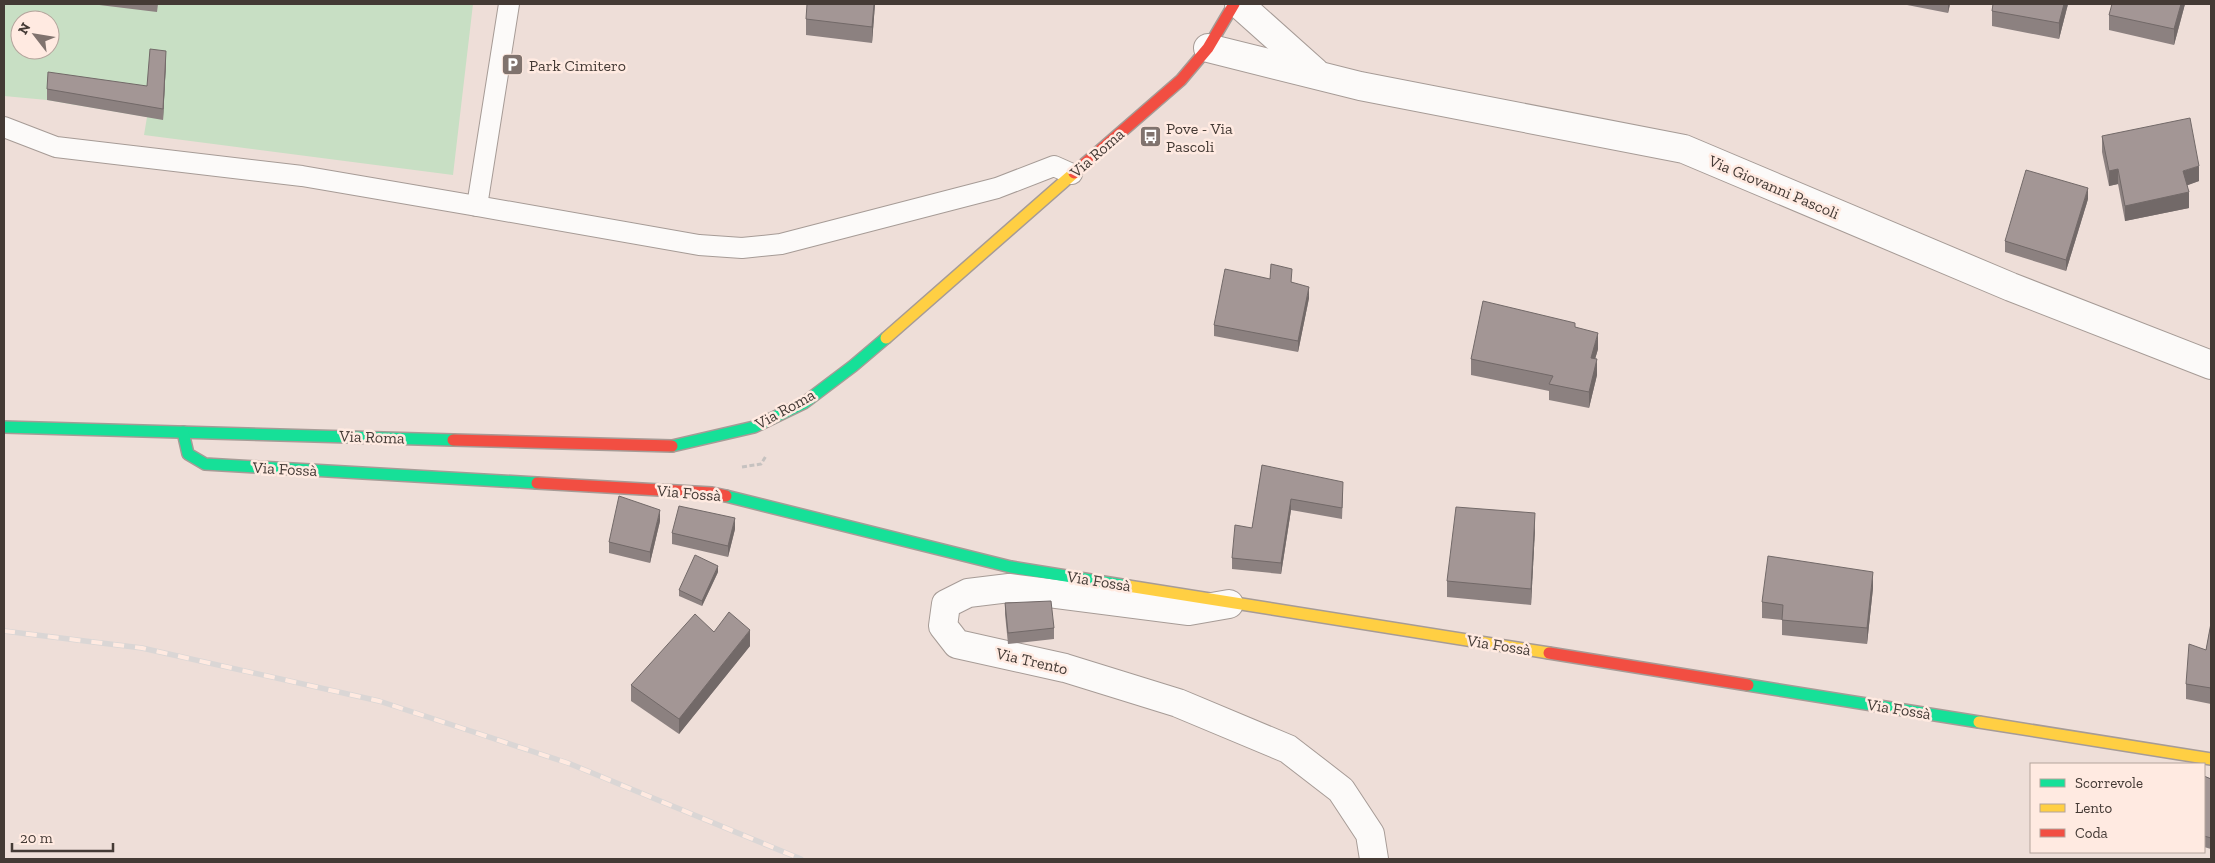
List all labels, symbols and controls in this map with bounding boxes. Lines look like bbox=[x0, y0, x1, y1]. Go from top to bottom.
north arrow bbox=[10, 10, 60, 60]
text: N bbox=[14, 19, 34, 38]
parking icon: Park Cimitero bbox=[501, 53, 525, 77]
place label: Park Cimitero bbox=[529, 56, 626, 75]
place label: Pove - Via Pascoli bbox=[1166, 119, 1233, 156]
street label: Via Roma bbox=[1065, 124, 1128, 182]
bus stop icon: Pove - Via Pascoli bbox=[1138, 125, 1162, 149]
street label: Via Giovanni Pascoli bbox=[1705, 151, 1843, 223]
street label: Via Roma bbox=[751, 385, 818, 434]
street label: Via Roma bbox=[338, 426, 405, 448]
street label: Via Fossà bbox=[251, 458, 318, 480]
street label: Via Fossà bbox=[655, 481, 722, 505]
street label: Via Fossà bbox=[1065, 566, 1133, 595]
street label: Via Fossà bbox=[1465, 630, 1533, 659]
street label: Via Trento bbox=[993, 643, 1070, 678]
street label: Via Fossà bbox=[1865, 694, 1933, 723]
legend bbox=[2030, 763, 2205, 853]
text: Scorrevole bbox=[2075, 774, 2143, 792]
text: Lento bbox=[2075, 799, 2112, 817]
scale bar bbox=[12, 820, 114, 852]
text: Coda bbox=[2075, 824, 2108, 842]
text: 20 m bbox=[20, 829, 53, 847]

